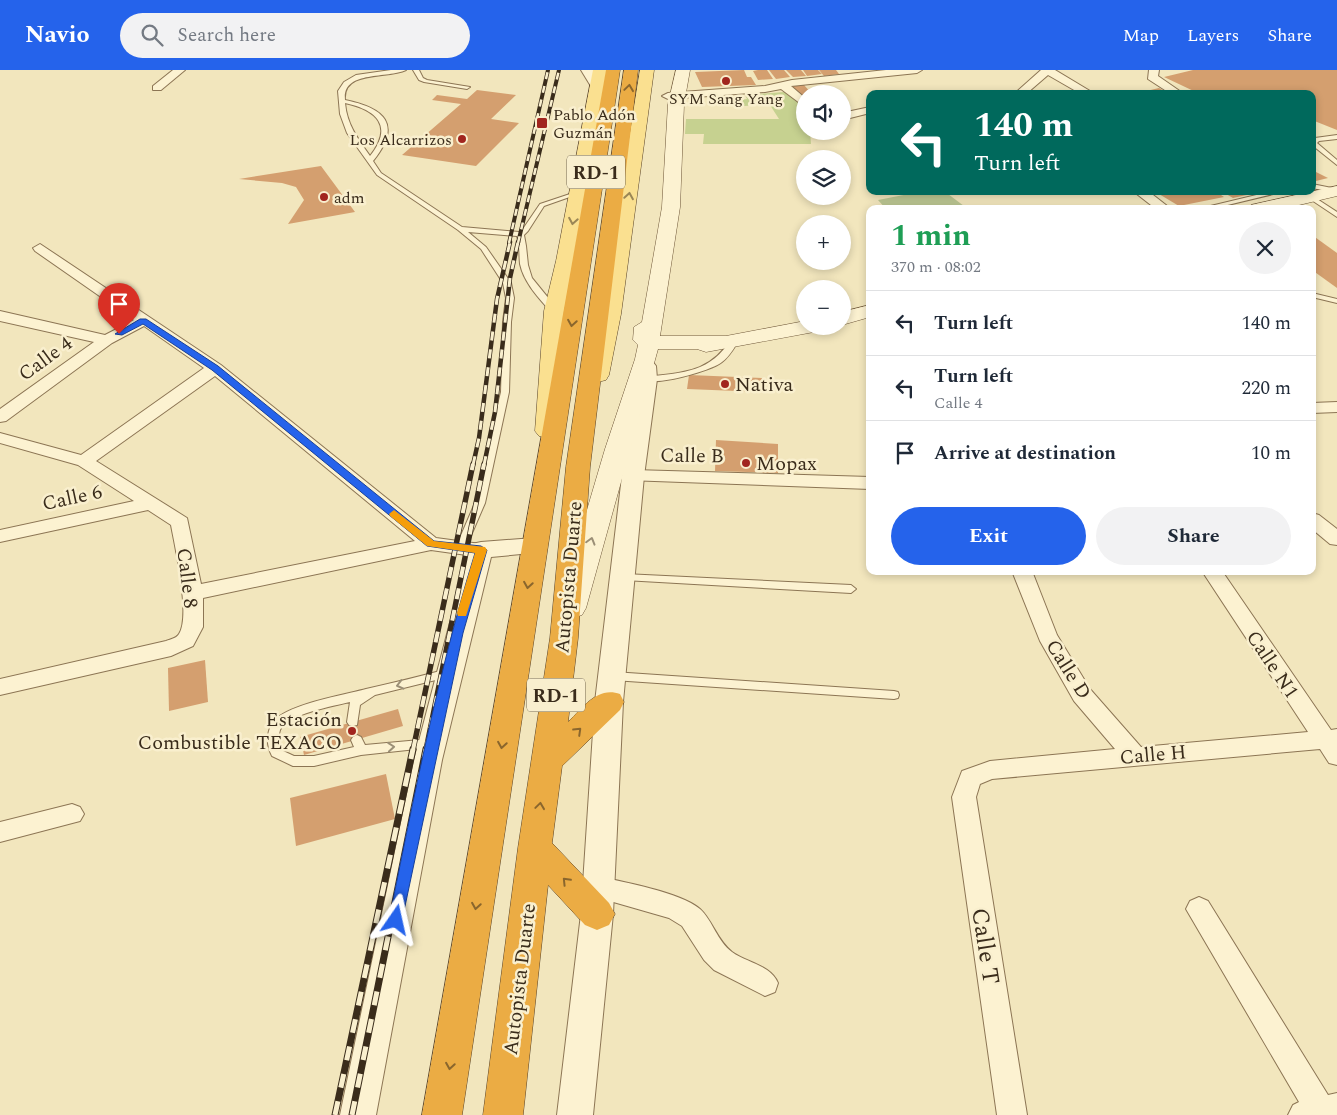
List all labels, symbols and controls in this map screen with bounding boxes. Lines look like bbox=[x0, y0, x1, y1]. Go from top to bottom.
search box bbox=[120, 13, 470, 58]
text: Navio bbox=[25, 17, 90, 53]
icon: search bbox=[138, 21, 166, 49]
text: Search here bbox=[178, 21, 276, 50]
text: Map bbox=[1123, 22, 1159, 49]
text: Layers bbox=[1187, 22, 1239, 49]
text: Share bbox=[1267, 22, 1312, 49]
marker: SYM Sang Yang bbox=[720, 75, 732, 87]
one-way arrow bbox=[623, 83, 634, 91]
map controls bbox=[796, 85, 851, 335]
button: sound bbox=[796, 85, 851, 140]
place label: SYM Sang Yang bbox=[669, 87, 783, 111]
text: 140 m bbox=[974, 99, 1073, 152]
place label: Pablo Adón Guzmán bbox=[553, 103, 636, 145]
icon: left bbox=[891, 110, 956, 175]
marker: Pablo Adón Guzmán bbox=[535, 116, 549, 130]
place label: Los Alcarrizos bbox=[349, 128, 452, 152]
marker: Los Alcarrizos bbox=[456, 133, 468, 145]
text: Turn left bbox=[974, 147, 1060, 180]
button: layers bbox=[796, 150, 851, 205]
road number: RD-1 bbox=[567, 155, 625, 188]
place label: adm bbox=[334, 186, 365, 210]
marker: adm bbox=[318, 191, 330, 203]
one-way arrow bbox=[624, 191, 634, 200]
text: 1 min bbox=[891, 213, 971, 259]
button: + bbox=[796, 215, 851, 270]
one-way arrow bbox=[568, 217, 578, 226]
button: close bbox=[1239, 222, 1291, 274]
text: 370 m · 08:02 bbox=[891, 255, 981, 279]
button: − bbox=[796, 280, 851, 335]
pin bbox=[98, 283, 140, 334]
icon: arrive bbox=[105, 290, 133, 318]
icon: left bbox=[891, 309, 919, 337]
text: Turn left bbox=[934, 309, 1013, 338]
text: 140 m bbox=[1241, 309, 1291, 338]
one-way arrow bbox=[567, 319, 577, 327]
street label: Calle 4 bbox=[12, 329, 79, 389]
text: Turn left bbox=[934, 362, 1013, 391]
place label: Nativa bbox=[735, 370, 793, 400]
icon: left bbox=[891, 374, 919, 402]
text: 220 m bbox=[1241, 374, 1291, 403]
marker: Nativa bbox=[719, 378, 731, 390]
text: Calle 4 bbox=[934, 391, 983, 415]
icon: arrive bbox=[891, 439, 919, 467]
text: Arrive at destination bbox=[934, 439, 1116, 468]
text: 10 m bbox=[1251, 439, 1291, 468]
street label: Calle B bbox=[660, 440, 724, 472]
place label: Mopax bbox=[756, 449, 817, 479]
marker: Mopax bbox=[740, 457, 752, 469]
street label: Calle 6 bbox=[39, 477, 105, 519]
street label: Autopista Duarte bbox=[547, 500, 591, 655]
button: Exit bbox=[891, 507, 1086, 565]
button: Share bbox=[1096, 507, 1291, 565]
one-way arrow bbox=[586, 537, 596, 545]
street label: Calle 8 bbox=[168, 546, 206, 610]
one-way arrow bbox=[523, 581, 534, 589]
street label: Calle N1 bbox=[1238, 624, 1306, 705]
street label: Calle D bbox=[1038, 634, 1098, 706]
road number: RD-1 bbox=[527, 678, 585, 712]
one-way arrow bbox=[397, 679, 405, 689]
place label: Estación Combustible TEXACO bbox=[138, 705, 342, 758]
marker: Estación Combustible TEXACO bbox=[346, 725, 358, 737]
one-way arrow bbox=[572, 728, 581, 737]
street label: Calle H bbox=[1118, 737, 1188, 773]
one-way arrow bbox=[498, 741, 508, 750]
one-way arrow bbox=[387, 742, 395, 753]
one-way arrow bbox=[535, 802, 545, 810]
one-way arrow bbox=[563, 877, 572, 886]
position arrow bbox=[369, 893, 421, 945]
street label: Autopista Duarte bbox=[496, 901, 544, 1057]
one-way arrow bbox=[471, 902, 482, 910]
street label: Calle T bbox=[961, 905, 1009, 987]
one-way arrow bbox=[445, 1062, 455, 1070]

